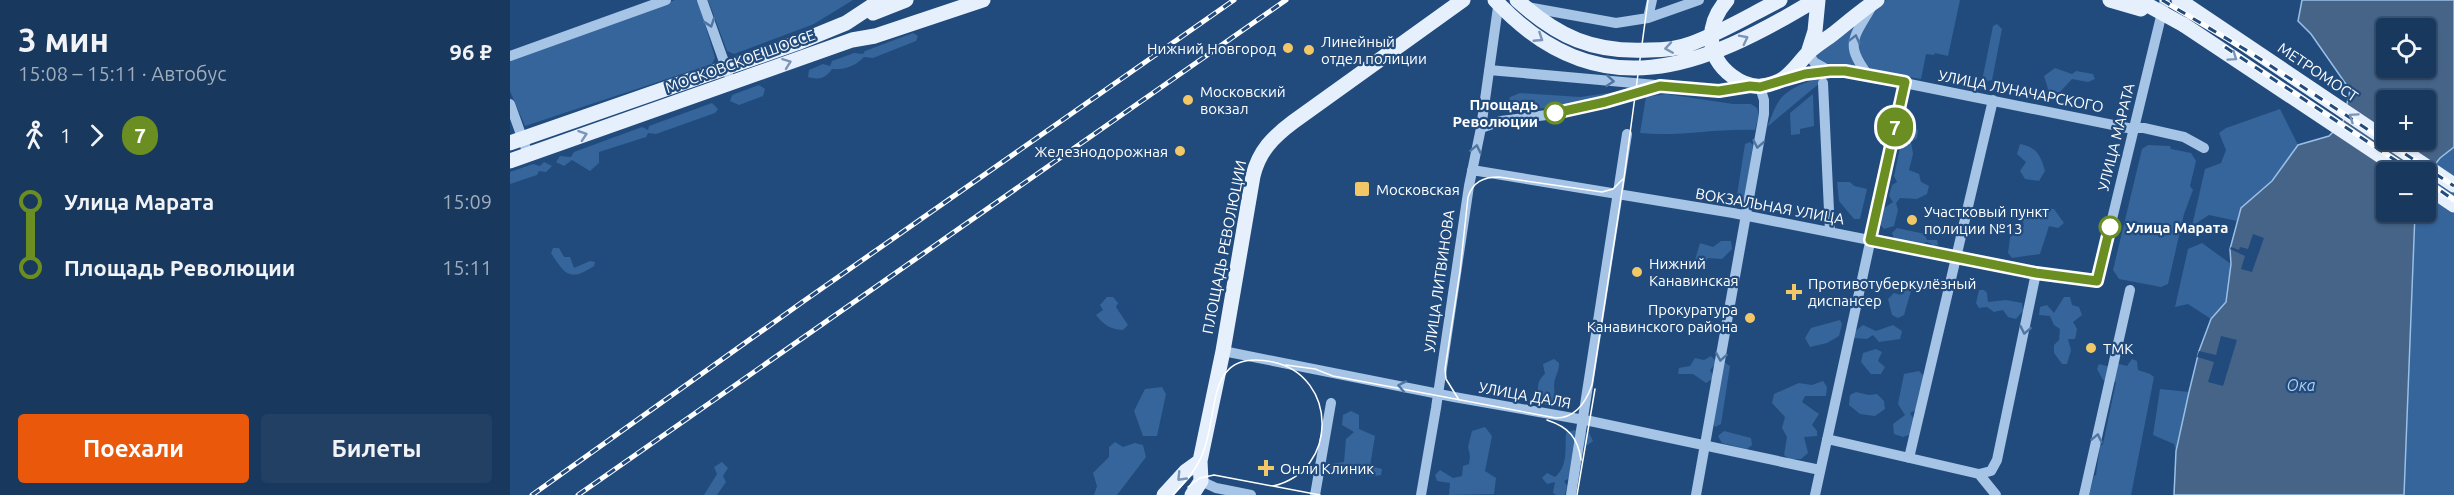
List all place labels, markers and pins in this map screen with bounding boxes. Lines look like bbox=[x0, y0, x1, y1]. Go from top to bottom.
place label: Линейный отдел полиции bbox=[1321, 33, 1427, 67]
place label: Нижний Новгород bbox=[1147, 40, 1276, 57]
marker: Нижний Новгород bbox=[1281, 41, 1295, 55]
marker: Линейный отдел полиции bbox=[1302, 43, 1316, 57]
place label: Московский вокзал bbox=[1200, 83, 1286, 117]
marker: Московский вокзал bbox=[1181, 93, 1195, 107]
place label: Площадь Революции bbox=[1452, 96, 1538, 130]
marker: Площадь Революции bbox=[1544, 102, 1566, 124]
place label: Железнодорожная bbox=[1035, 143, 1168, 160]
marker: Железнодорожная bbox=[1173, 144, 1187, 158]
marker: Московская bbox=[1353, 180, 1371, 198]
place label: Московская bbox=[1376, 181, 1460, 198]
place label: Участковый пункт полиции №13 bbox=[1924, 203, 2049, 237]
marker: Участковый пункт полиции №13 bbox=[1905, 213, 1919, 227]
marker: Улица Марата bbox=[2099, 216, 2121, 238]
place label: Улица Марата bbox=[2126, 219, 2228, 236]
place label: Нижний Канавинская bbox=[1649, 255, 1739, 289]
marker: Нижний Канавинская bbox=[1630, 265, 1644, 279]
place label: Противотуберкулёзный диспансер bbox=[1808, 275, 1976, 309]
marker: Противотуберкулёзный диспансер bbox=[1785, 283, 1803, 301]
place label: Прокуратура Канавинского района bbox=[1587, 301, 1738, 335]
marker: Прокуратура Канавинского района bbox=[1743, 311, 1757, 325]
place label: ТМК bbox=[2103, 340, 2134, 357]
marker: ТМК bbox=[2084, 341, 2098, 355]
marker: Онли Клиник bbox=[1257, 459, 1275, 477]
place label: Онли Клиник bbox=[1280, 460, 1374, 477]

